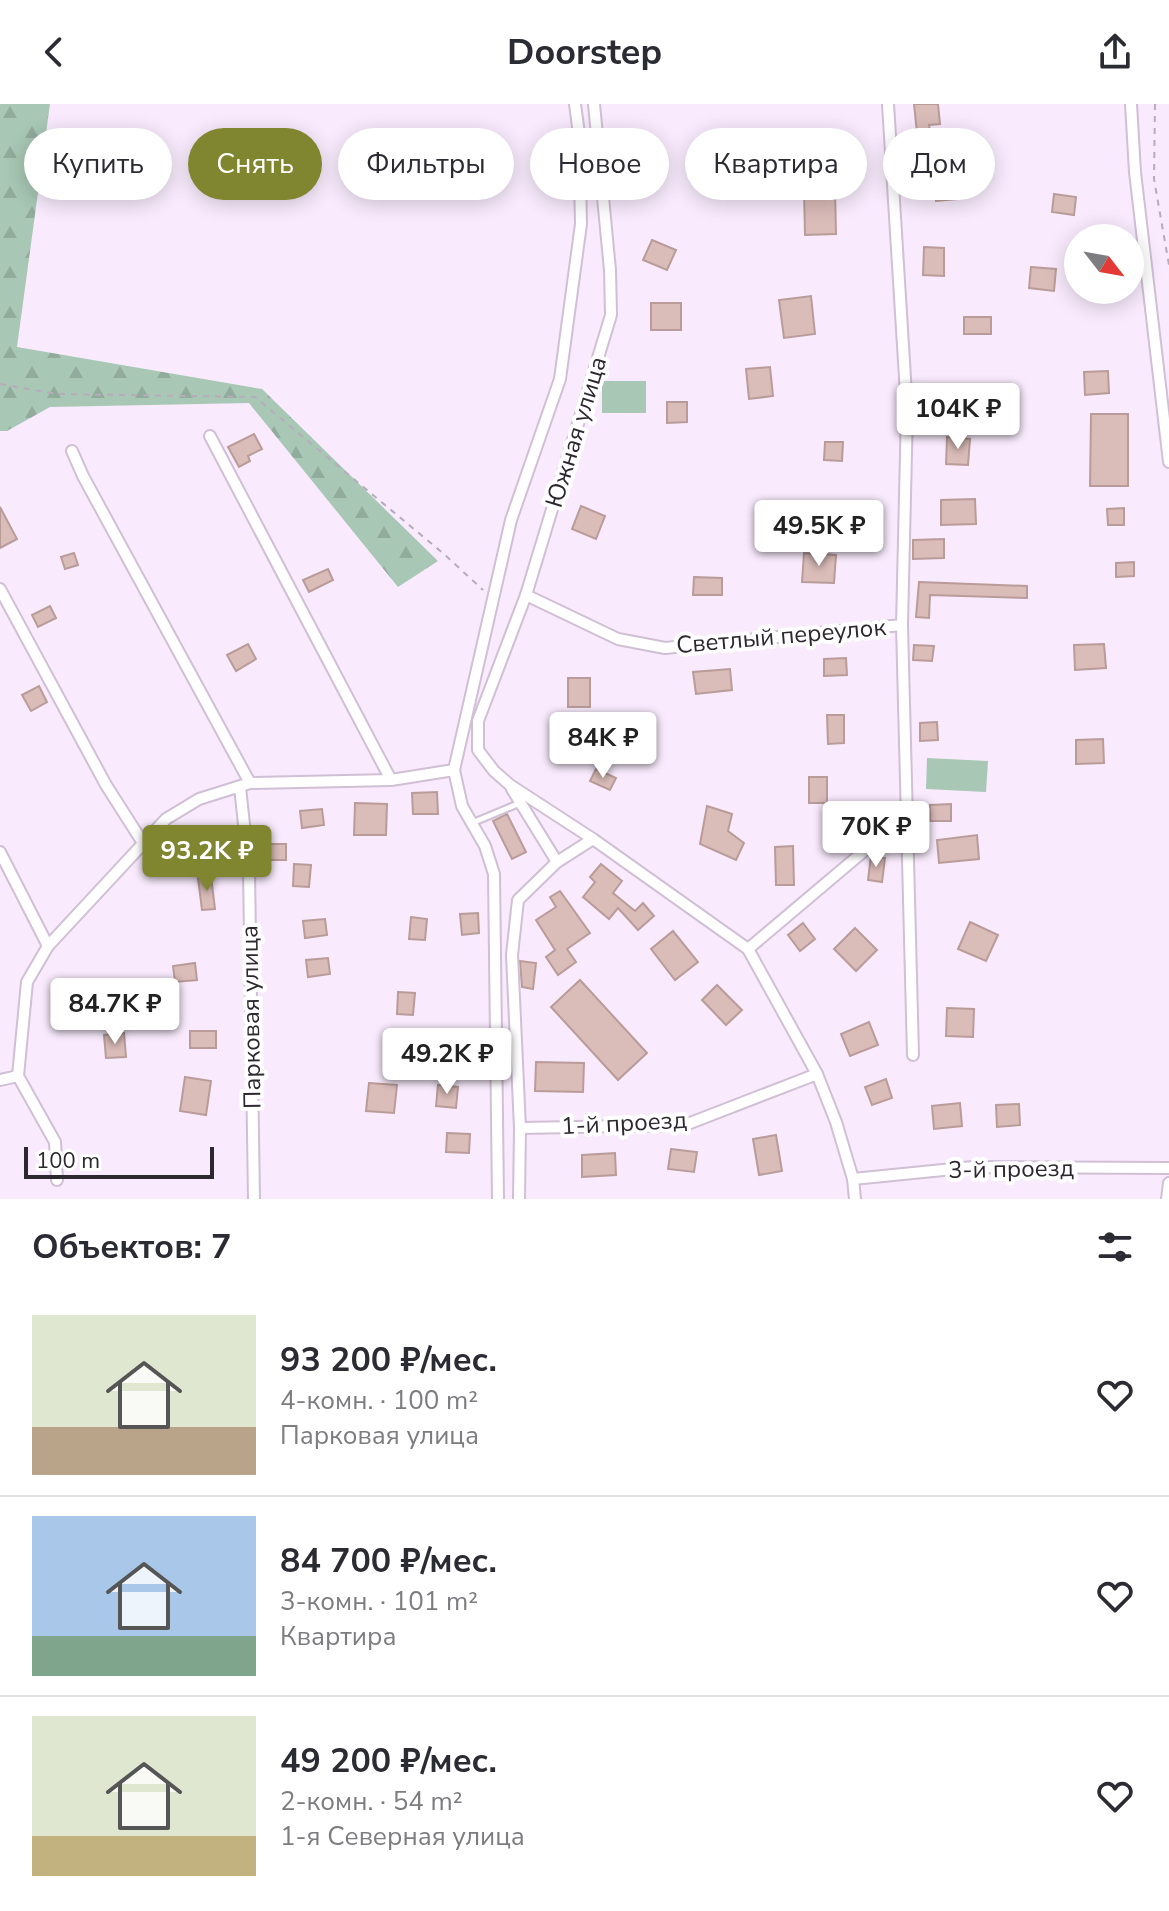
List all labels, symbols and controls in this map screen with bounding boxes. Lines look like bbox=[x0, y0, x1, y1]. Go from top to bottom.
text: Doorstep bbox=[507, 28, 662, 77]
icon: back bbox=[32, 30, 76, 74]
icon: share bbox=[1093, 30, 1137, 74]
chip: Купить bbox=[24, 128, 172, 200]
chip: Снять bbox=[188, 128, 322, 200]
chip: Фильтры bbox=[338, 128, 514, 200]
chip: Новое bbox=[530, 128, 669, 200]
chip: Квартира bbox=[685, 128, 867, 200]
chip: Дом bbox=[883, 128, 995, 200]
north arrow bbox=[1064, 224, 1144, 304]
map controls bbox=[1064, 224, 1144, 304]
street label: Южная улица bbox=[538, 353, 614, 511]
pin: 104K ₽ bbox=[893, 383, 1023, 451]
text: 104K ₽ bbox=[915, 391, 1001, 426]
pin: 49.5K ₽ bbox=[745, 500, 893, 568]
text: 49.5K ₽ bbox=[772, 508, 866, 543]
street label: Светлый переулок bbox=[675, 611, 888, 661]
pin: 84K ₽ bbox=[547, 712, 659, 780]
text: 84K ₽ bbox=[567, 720, 639, 755]
pin: 70K ₽ bbox=[820, 801, 932, 869]
text: 70K ₽ bbox=[840, 809, 912, 844]
pin: 93.2K ₽ bbox=[133, 825, 281, 893]
text: 93.2K ₽ bbox=[160, 833, 254, 868]
street label: Парковая улица bbox=[233, 925, 269, 1109]
pin: 84.7K ₽ bbox=[41, 978, 189, 1046]
text: 84.7K ₽ bbox=[68, 986, 162, 1021]
pin: 49.2K ₽ bbox=[373, 1028, 521, 1096]
text: 49.2K ₽ bbox=[400, 1036, 494, 1071]
street label: 1-й проезд bbox=[560, 1104, 688, 1142]
scale bar bbox=[24, 1143, 214, 1179]
text: 100 m bbox=[36, 1146, 100, 1176]
street label: 3-й проезд bbox=[948, 1152, 1074, 1186]
text: Объектов: 7 bbox=[32, 1224, 231, 1270]
icon: filters bbox=[1093, 1225, 1137, 1269]
text: 93 200 ₽/мес. bbox=[280, 1337, 497, 1383]
icon: home bbox=[96, 1347, 192, 1443]
icon: heart bbox=[1093, 1373, 1137, 1417]
text: 4-комн. · 100 m² bbox=[280, 1383, 478, 1418]
text: Парковая улица bbox=[280, 1418, 479, 1453]
text: 84 700 ₽/мес. bbox=[280, 1538, 497, 1584]
icon: home bbox=[96, 1548, 192, 1644]
icon: heart bbox=[1093, 1574, 1137, 1618]
text: 3-комн. · 101 m² bbox=[280, 1584, 478, 1619]
text: Квартира bbox=[280, 1619, 396, 1654]
text: 49 200 ₽/мес. bbox=[280, 1738, 497, 1784]
icon: home bbox=[96, 1748, 192, 1844]
icon: heart bbox=[1093, 1774, 1137, 1818]
text: 2-комн. · 54 m² bbox=[280, 1784, 463, 1819]
text: 1-я Северная улица bbox=[280, 1819, 525, 1854]

